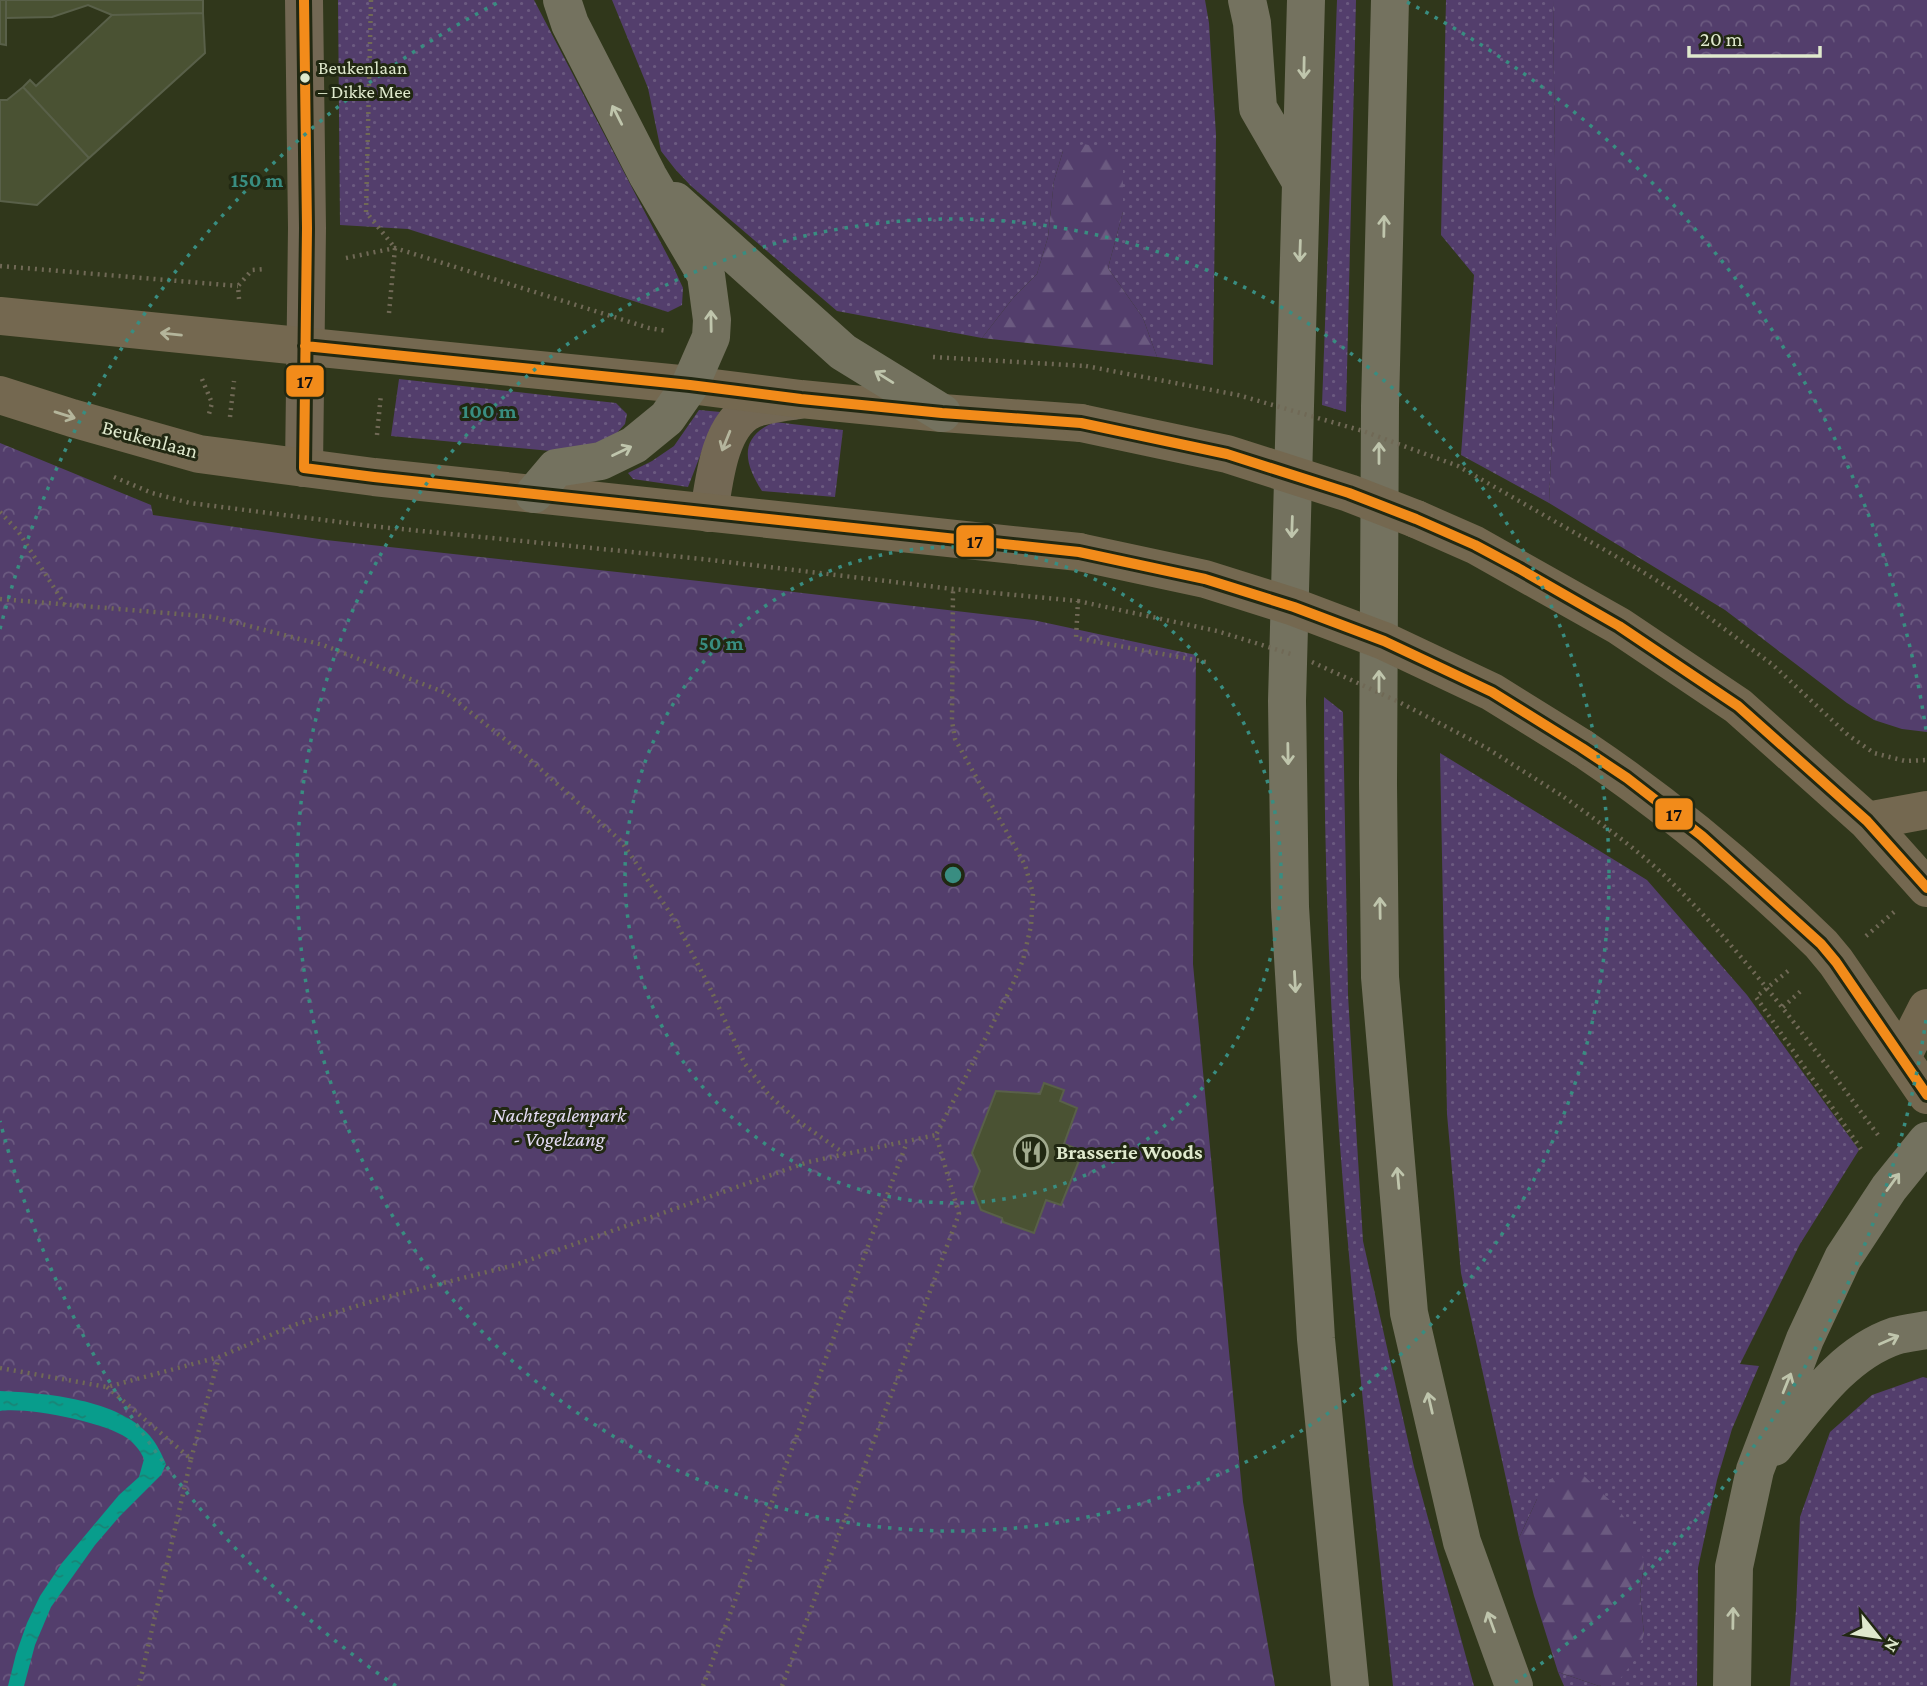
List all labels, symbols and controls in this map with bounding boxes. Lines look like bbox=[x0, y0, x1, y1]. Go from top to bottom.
scale bar bbox=[1689, 14, 1820, 58]
text: 20 m bbox=[1700, 27, 1743, 51]
one-way arrow bbox=[1298, 56, 1311, 79]
place label: Beukenlaan – Dikke Mee bbox=[318, 57, 411, 102]
marker: Beukenlaan – Dikke Mee bbox=[298, 71, 312, 85]
one-way arrow bbox=[609, 106, 623, 126]
text: 150 m bbox=[231, 168, 284, 192]
one-way arrow bbox=[1377, 215, 1391, 238]
one-way arrow bbox=[1293, 239, 1306, 262]
one-way arrow bbox=[704, 310, 718, 333]
one-way arrow bbox=[160, 327, 183, 340]
line badge: 17 bbox=[285, 364, 325, 398]
one-way arrow bbox=[874, 370, 894, 384]
text: 17 bbox=[297, 371, 313, 392]
text: 100 m bbox=[461, 399, 517, 423]
one-way arrow bbox=[54, 410, 76, 423]
street label: Beukenlaan bbox=[99, 415, 201, 463]
one-way arrow bbox=[718, 430, 731, 451]
one-way arrow bbox=[1373, 442, 1386, 465]
one-way arrow bbox=[611, 444, 632, 457]
one-way arrow bbox=[1285, 515, 1298, 538]
line badge: 17 bbox=[955, 524, 995, 558]
text: 17 bbox=[967, 531, 983, 552]
text: 50 m bbox=[699, 631, 744, 655]
one-way arrow bbox=[1372, 670, 1386, 693]
one-way arrow bbox=[1281, 743, 1295, 766]
line badge: 17 bbox=[1654, 797, 1694, 831]
text: 17 bbox=[1666, 804, 1682, 825]
centre of rings bbox=[941, 863, 965, 887]
one-way arrow bbox=[1373, 897, 1387, 920]
one-way arrow bbox=[1288, 970, 1301, 993]
park label: Nachtegalenpark - Vogelzang bbox=[492, 1103, 627, 1151]
restaurant icon: Brasserie Woods bbox=[1012, 1133, 1050, 1171]
place label: Brasserie Woods bbox=[1056, 1140, 1203, 1164]
one-way arrow bbox=[1391, 1167, 1404, 1190]
one-way arrow bbox=[1885, 1173, 1900, 1192]
one-way arrow bbox=[1878, 1333, 1899, 1346]
one-way arrow bbox=[1782, 1373, 1795, 1394]
one-way arrow bbox=[1423, 1392, 1436, 1415]
north arrow bbox=[1843, 1602, 1913, 1672]
one-way arrow bbox=[1726, 1607, 1739, 1630]
one-way arrow bbox=[1484, 1611, 1496, 1633]
text: N bbox=[1880, 1634, 1905, 1656]

